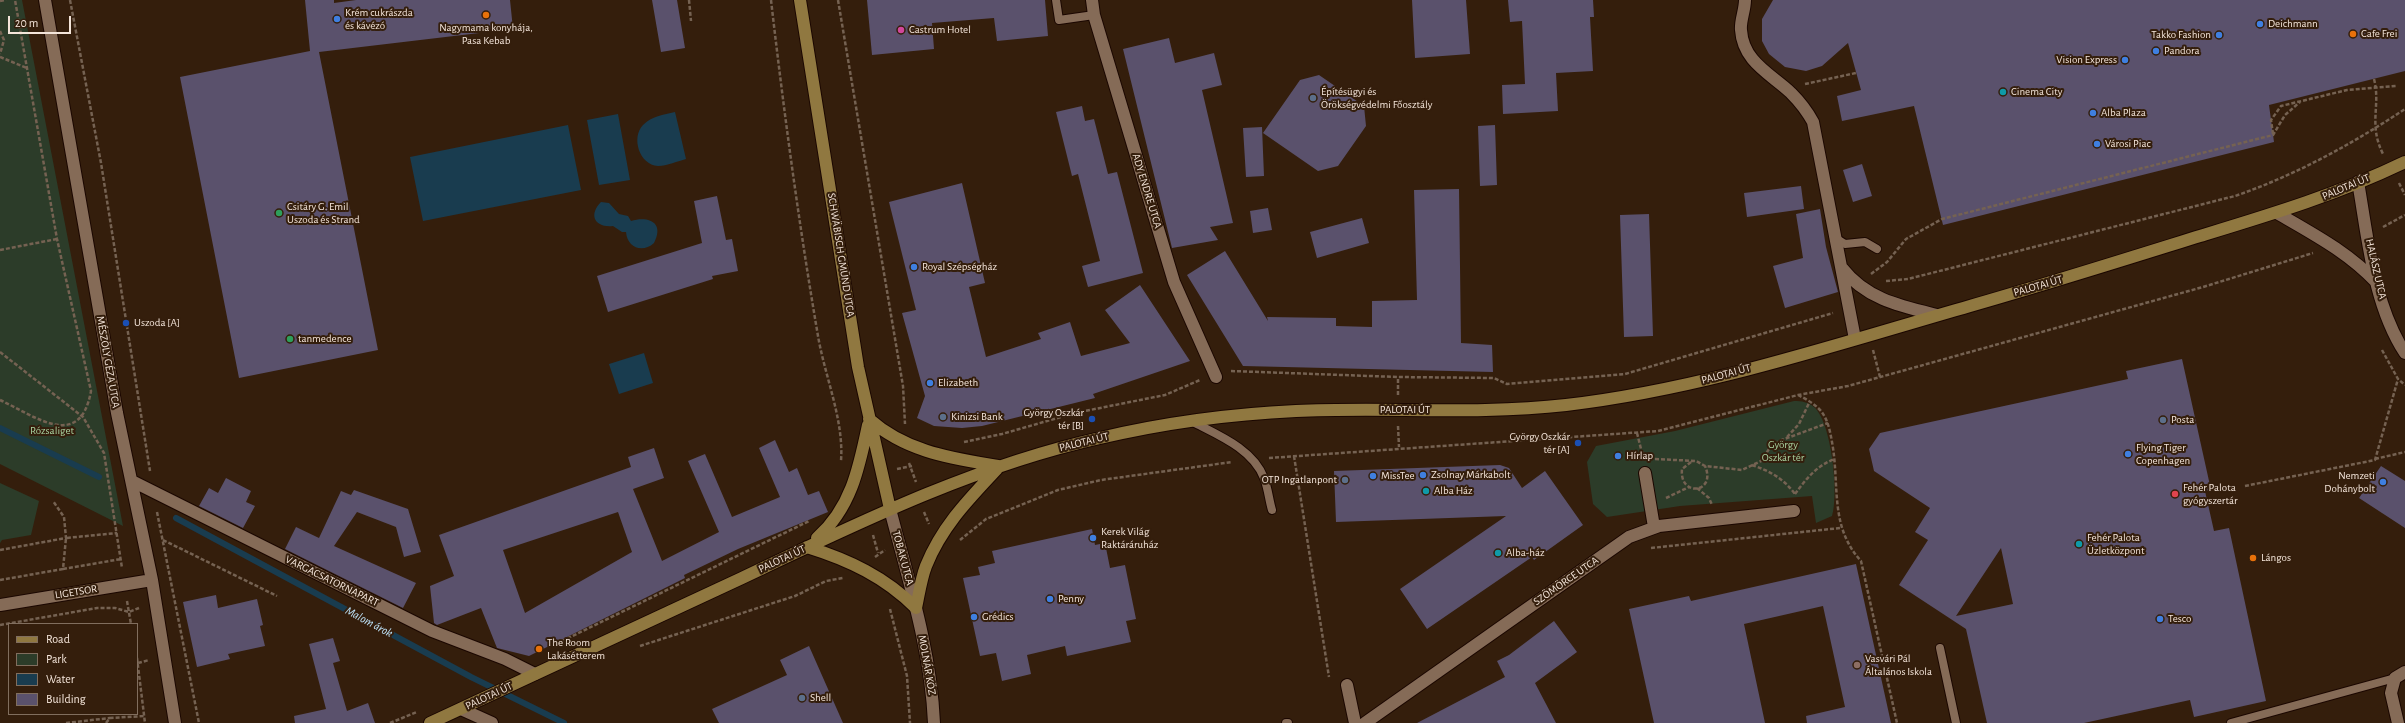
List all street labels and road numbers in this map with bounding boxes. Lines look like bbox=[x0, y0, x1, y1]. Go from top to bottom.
street label: ADY ENDRE UTCA bbox=[1129, 152, 1165, 230]
street label: PALOTAI ÚT bbox=[2320, 171, 2372, 203]
street label: SCHWÄBISCH GMÜND UTCA bbox=[825, 192, 857, 318]
street label: HALÁSZ UTCA bbox=[2363, 238, 2389, 300]
street label: PALOTAI ÚT bbox=[2012, 273, 2064, 299]
street label: MÉSZÖLY GÉZA UTCA bbox=[93, 315, 123, 409]
street label: PALOTAI ÚT bbox=[1700, 361, 1752, 387]
street label: PALOTAI ÚT bbox=[1380, 403, 1430, 417]
street label: PALOTAI ÚT bbox=[1058, 429, 1110, 455]
street label: TOBAK UTCA bbox=[889, 529, 917, 587]
street label: PALOTAI ÚT bbox=[756, 542, 808, 576]
street label: VARGACSATORNAPART bbox=[283, 553, 381, 609]
street label: SZÖMÖRCE UTCA bbox=[1531, 554, 1601, 608]
street label: LIGETSOR bbox=[54, 582, 98, 602]
street label: MOLNÁR KÖZ bbox=[915, 634, 939, 696]
street label: PALOTAI ÚT bbox=[463, 679, 515, 713]

